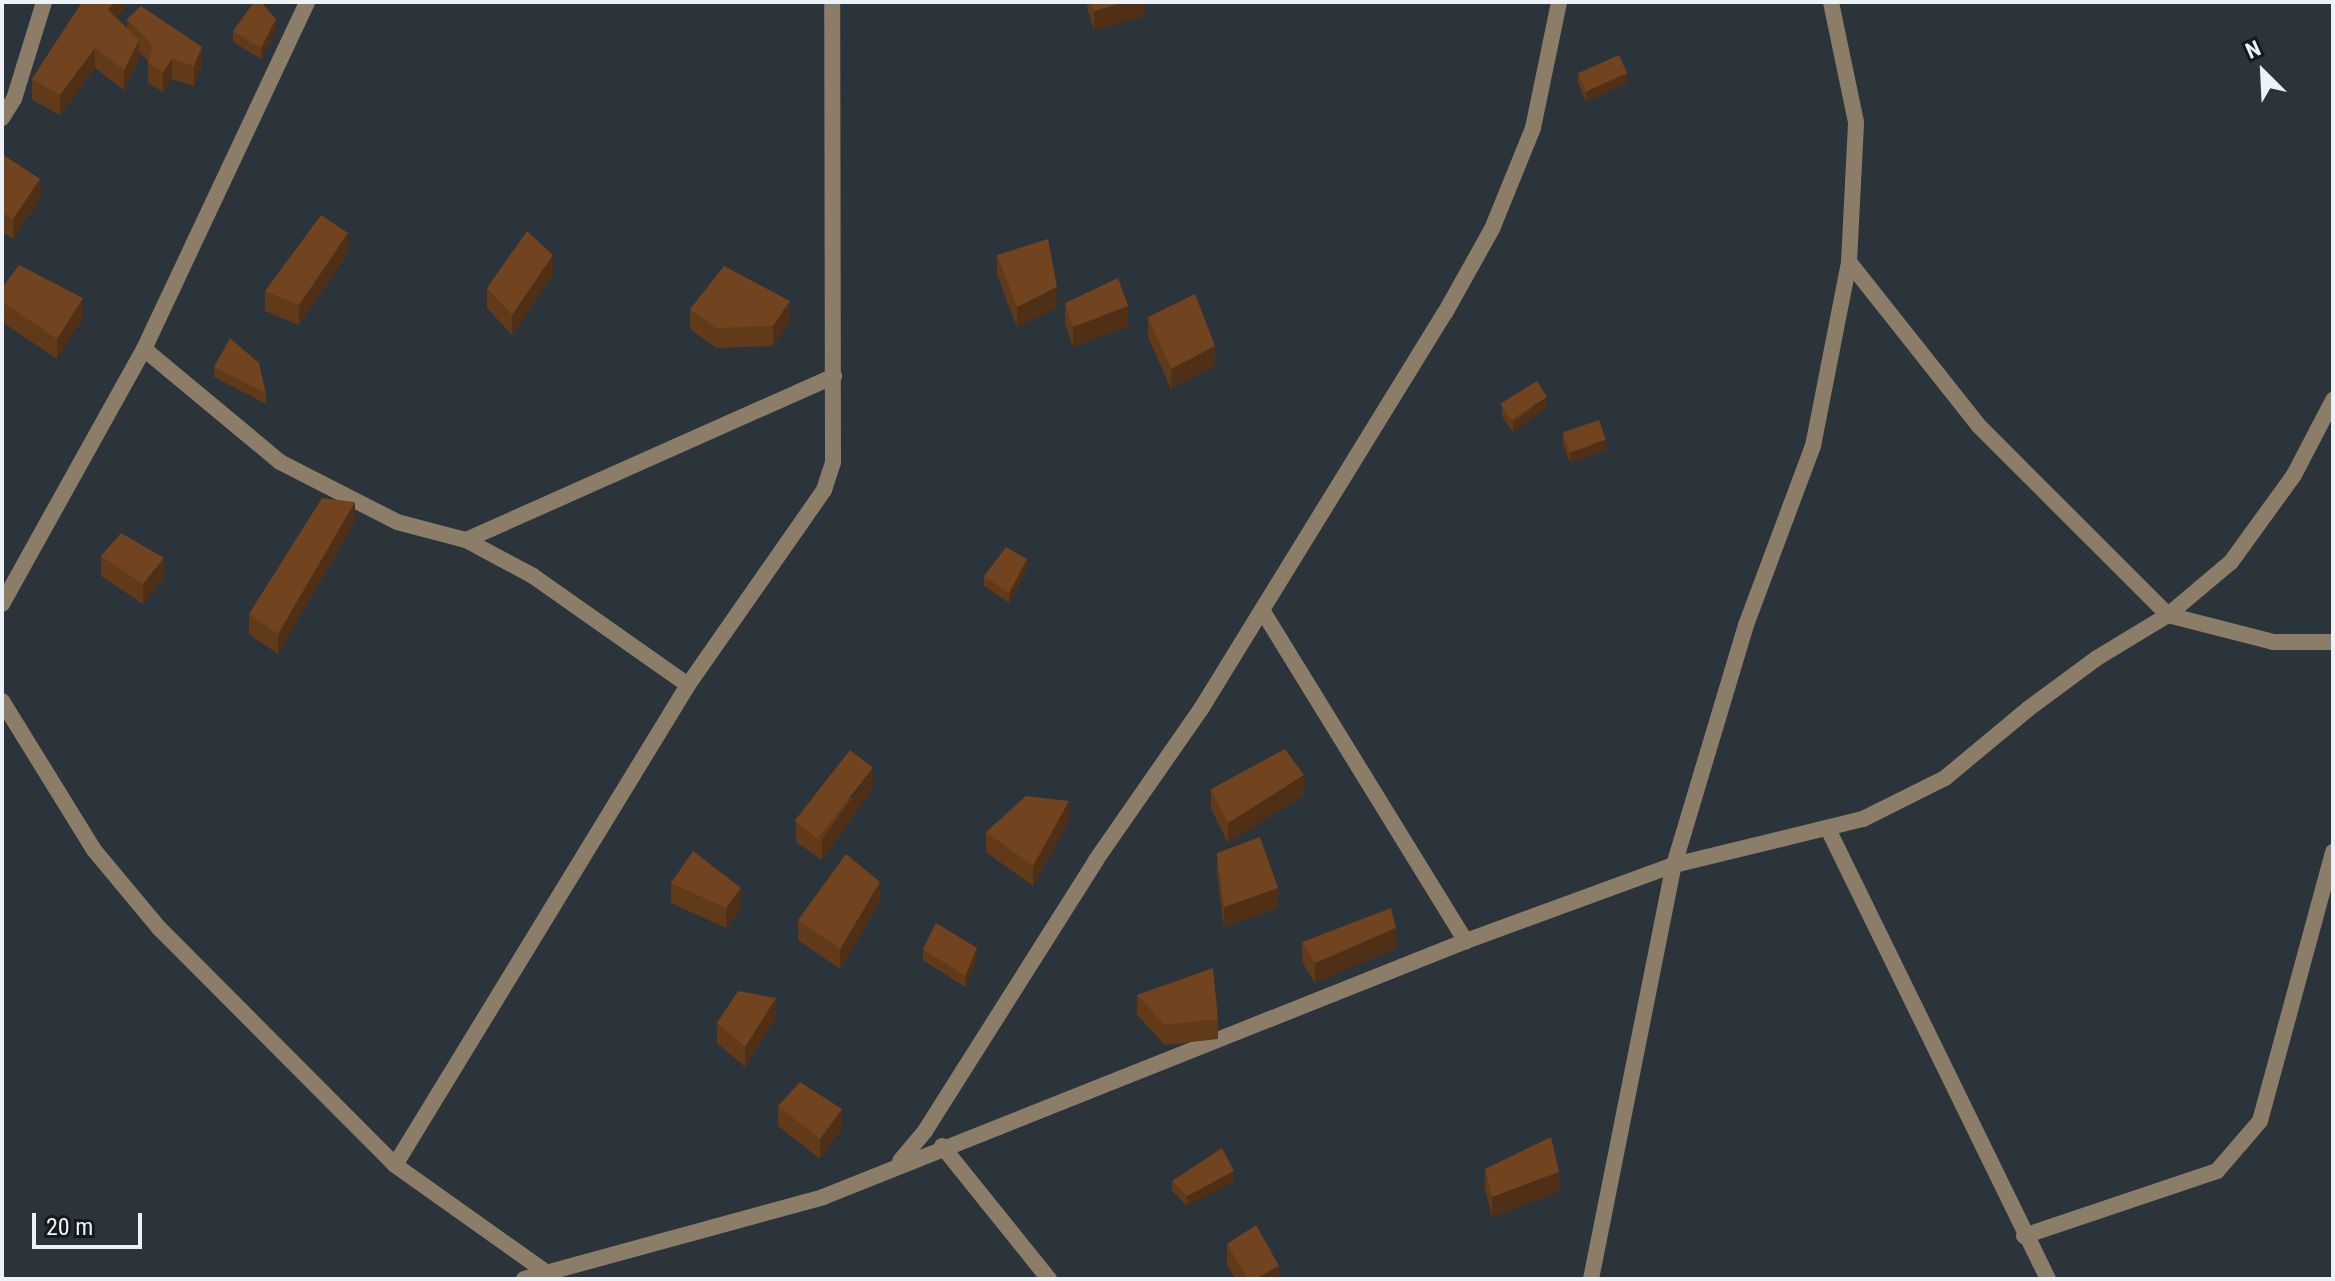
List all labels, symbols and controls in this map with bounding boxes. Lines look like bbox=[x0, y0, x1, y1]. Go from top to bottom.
north arrow bbox=[2223, 32, 2303, 112]
text: N bbox=[2242, 35, 2264, 64]
scale bar bbox=[36, 1197, 146, 1247]
text: 20 m bbox=[46, 1213, 93, 1241]

